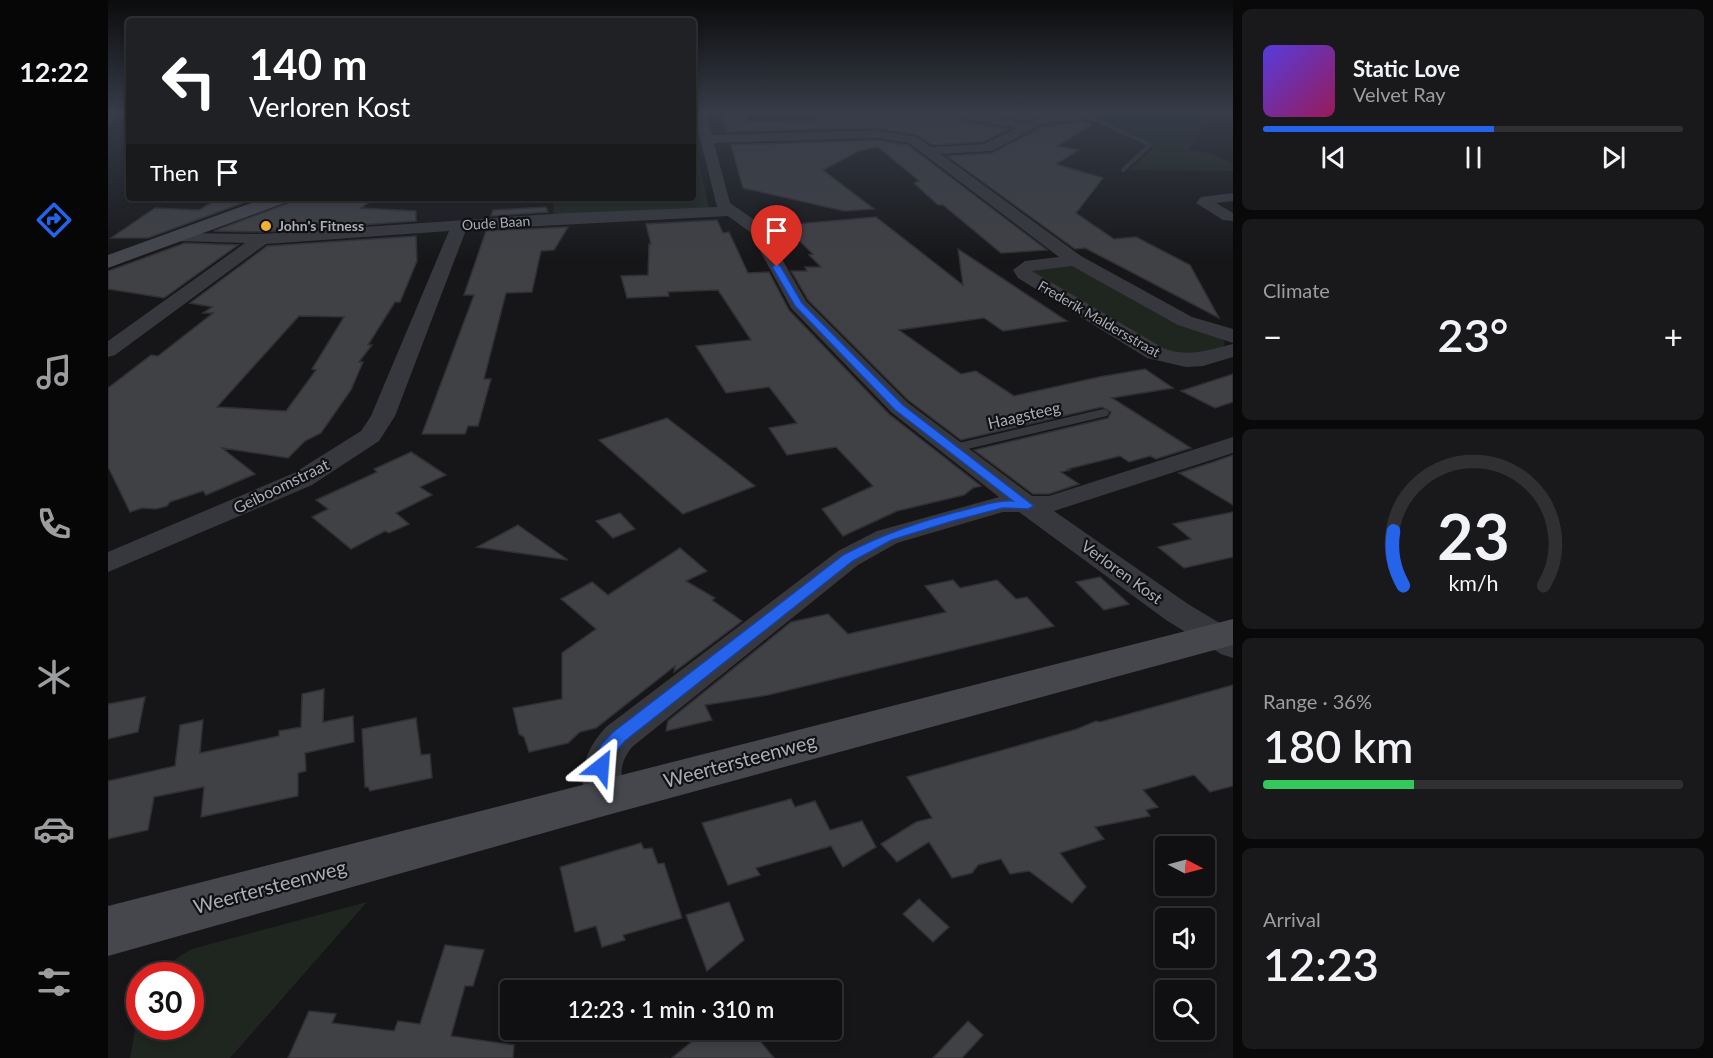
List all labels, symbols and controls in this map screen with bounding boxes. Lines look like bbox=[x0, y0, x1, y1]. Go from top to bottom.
text: 140 m bbox=[249, 39, 367, 89]
icon: left bbox=[150, 42, 228, 120]
text: 12:22 bbox=[19, 55, 89, 88]
text: Static Love bbox=[1353, 55, 1460, 82]
text: Velvet Ray bbox=[1353, 82, 1446, 106]
text: Verloren Kost bbox=[249, 90, 410, 123]
icon: previous bbox=[1317, 141, 1350, 174]
icon: pause bbox=[1457, 141, 1490, 174]
icon: next bbox=[1597, 141, 1630, 174]
icon: arrive bbox=[211, 156, 244, 189]
text: Then bbox=[150, 159, 199, 186]
icon: directions bbox=[33, 199, 75, 241]
pin bbox=[751, 205, 802, 267]
street label: Oude Baan bbox=[461, 212, 531, 233]
icon: arrive bbox=[760, 214, 793, 247]
place label: John's Fitness bbox=[278, 217, 364, 234]
marker: John's Fitness bbox=[259, 219, 273, 233]
street label: Frederik Maldersstraat bbox=[1035, 277, 1163, 360]
text: Climate bbox=[1263, 278, 1330, 302]
text: 23° bbox=[1438, 308, 1508, 362]
text: − bbox=[1263, 316, 1282, 356]
text: + bbox=[1664, 316, 1683, 356]
icon: music bbox=[33, 351, 75, 393]
street label: Haagsteeg bbox=[986, 397, 1062, 432]
street label: Geiboomstraat bbox=[230, 454, 332, 517]
text: 23 bbox=[1437, 498, 1509, 573]
icon: phone bbox=[33, 503, 75, 545]
street label: Verloren Kost bbox=[1078, 536, 1167, 607]
text: km/h bbox=[1448, 570, 1498, 596]
icon: climate bbox=[33, 656, 75, 698]
text: Range · 36% bbox=[1263, 689, 1372, 713]
text: 180 km bbox=[1263, 719, 1413, 773]
street label: Weertersteenweg bbox=[661, 728, 819, 792]
position arrow bbox=[569, 735, 633, 799]
icon: car bbox=[33, 808, 75, 850]
north arrow bbox=[1155, 836, 1215, 896]
map controls bbox=[1155, 836, 1215, 1040]
street label: Weertersteenweg bbox=[191, 854, 349, 918]
text: Arrival bbox=[1263, 907, 1321, 931]
button: sound bbox=[1155, 908, 1215, 968]
text: 12:23 bbox=[1263, 937, 1379, 991]
icon: filters bbox=[33, 961, 75, 1003]
speed limit sign: 30 bbox=[126, 962, 204, 1040]
button: search bbox=[1155, 980, 1215, 1040]
text: 12:23 · 1 min · 310 m bbox=[568, 996, 774, 1023]

